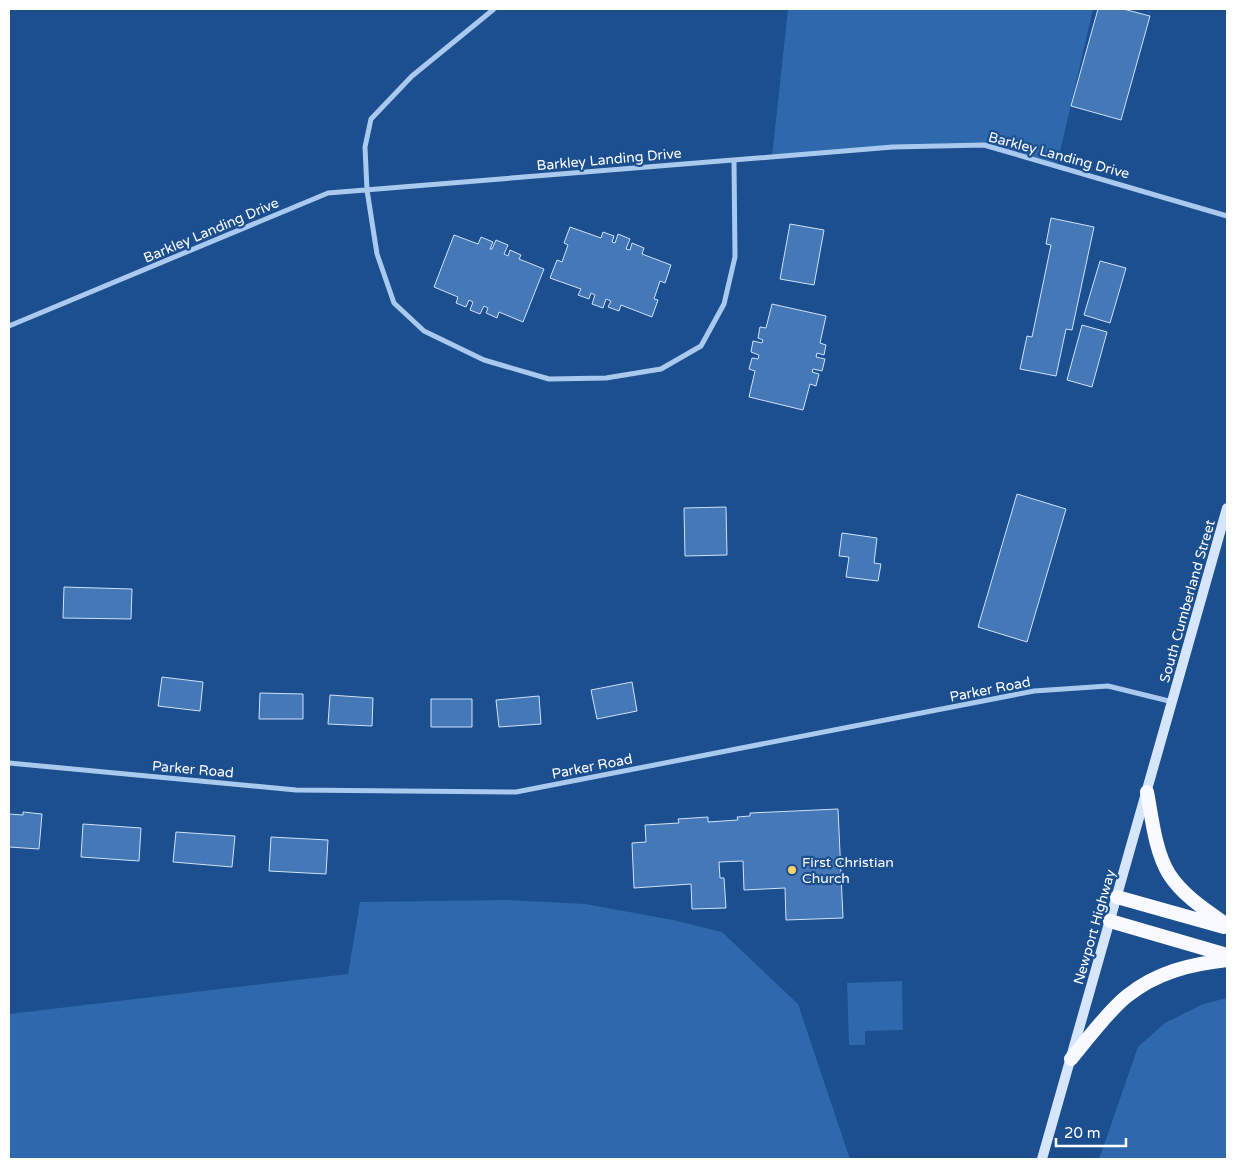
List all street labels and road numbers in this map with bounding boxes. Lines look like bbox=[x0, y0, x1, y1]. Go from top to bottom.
street label: Barkley Landing Drive bbox=[986, 128, 1131, 183]
street label: Barkley Landing Drive bbox=[536, 145, 682, 174]
street label: Barkley Landing Drive bbox=[141, 194, 281, 267]
street label: South Cumberland Street bbox=[1156, 517, 1219, 685]
street label: Parker Road bbox=[948, 673, 1032, 706]
street label: Parker Road bbox=[550, 750, 634, 783]
street label: Parker Road bbox=[151, 757, 234, 782]
street label: Newport Highway bbox=[1070, 867, 1119, 987]

